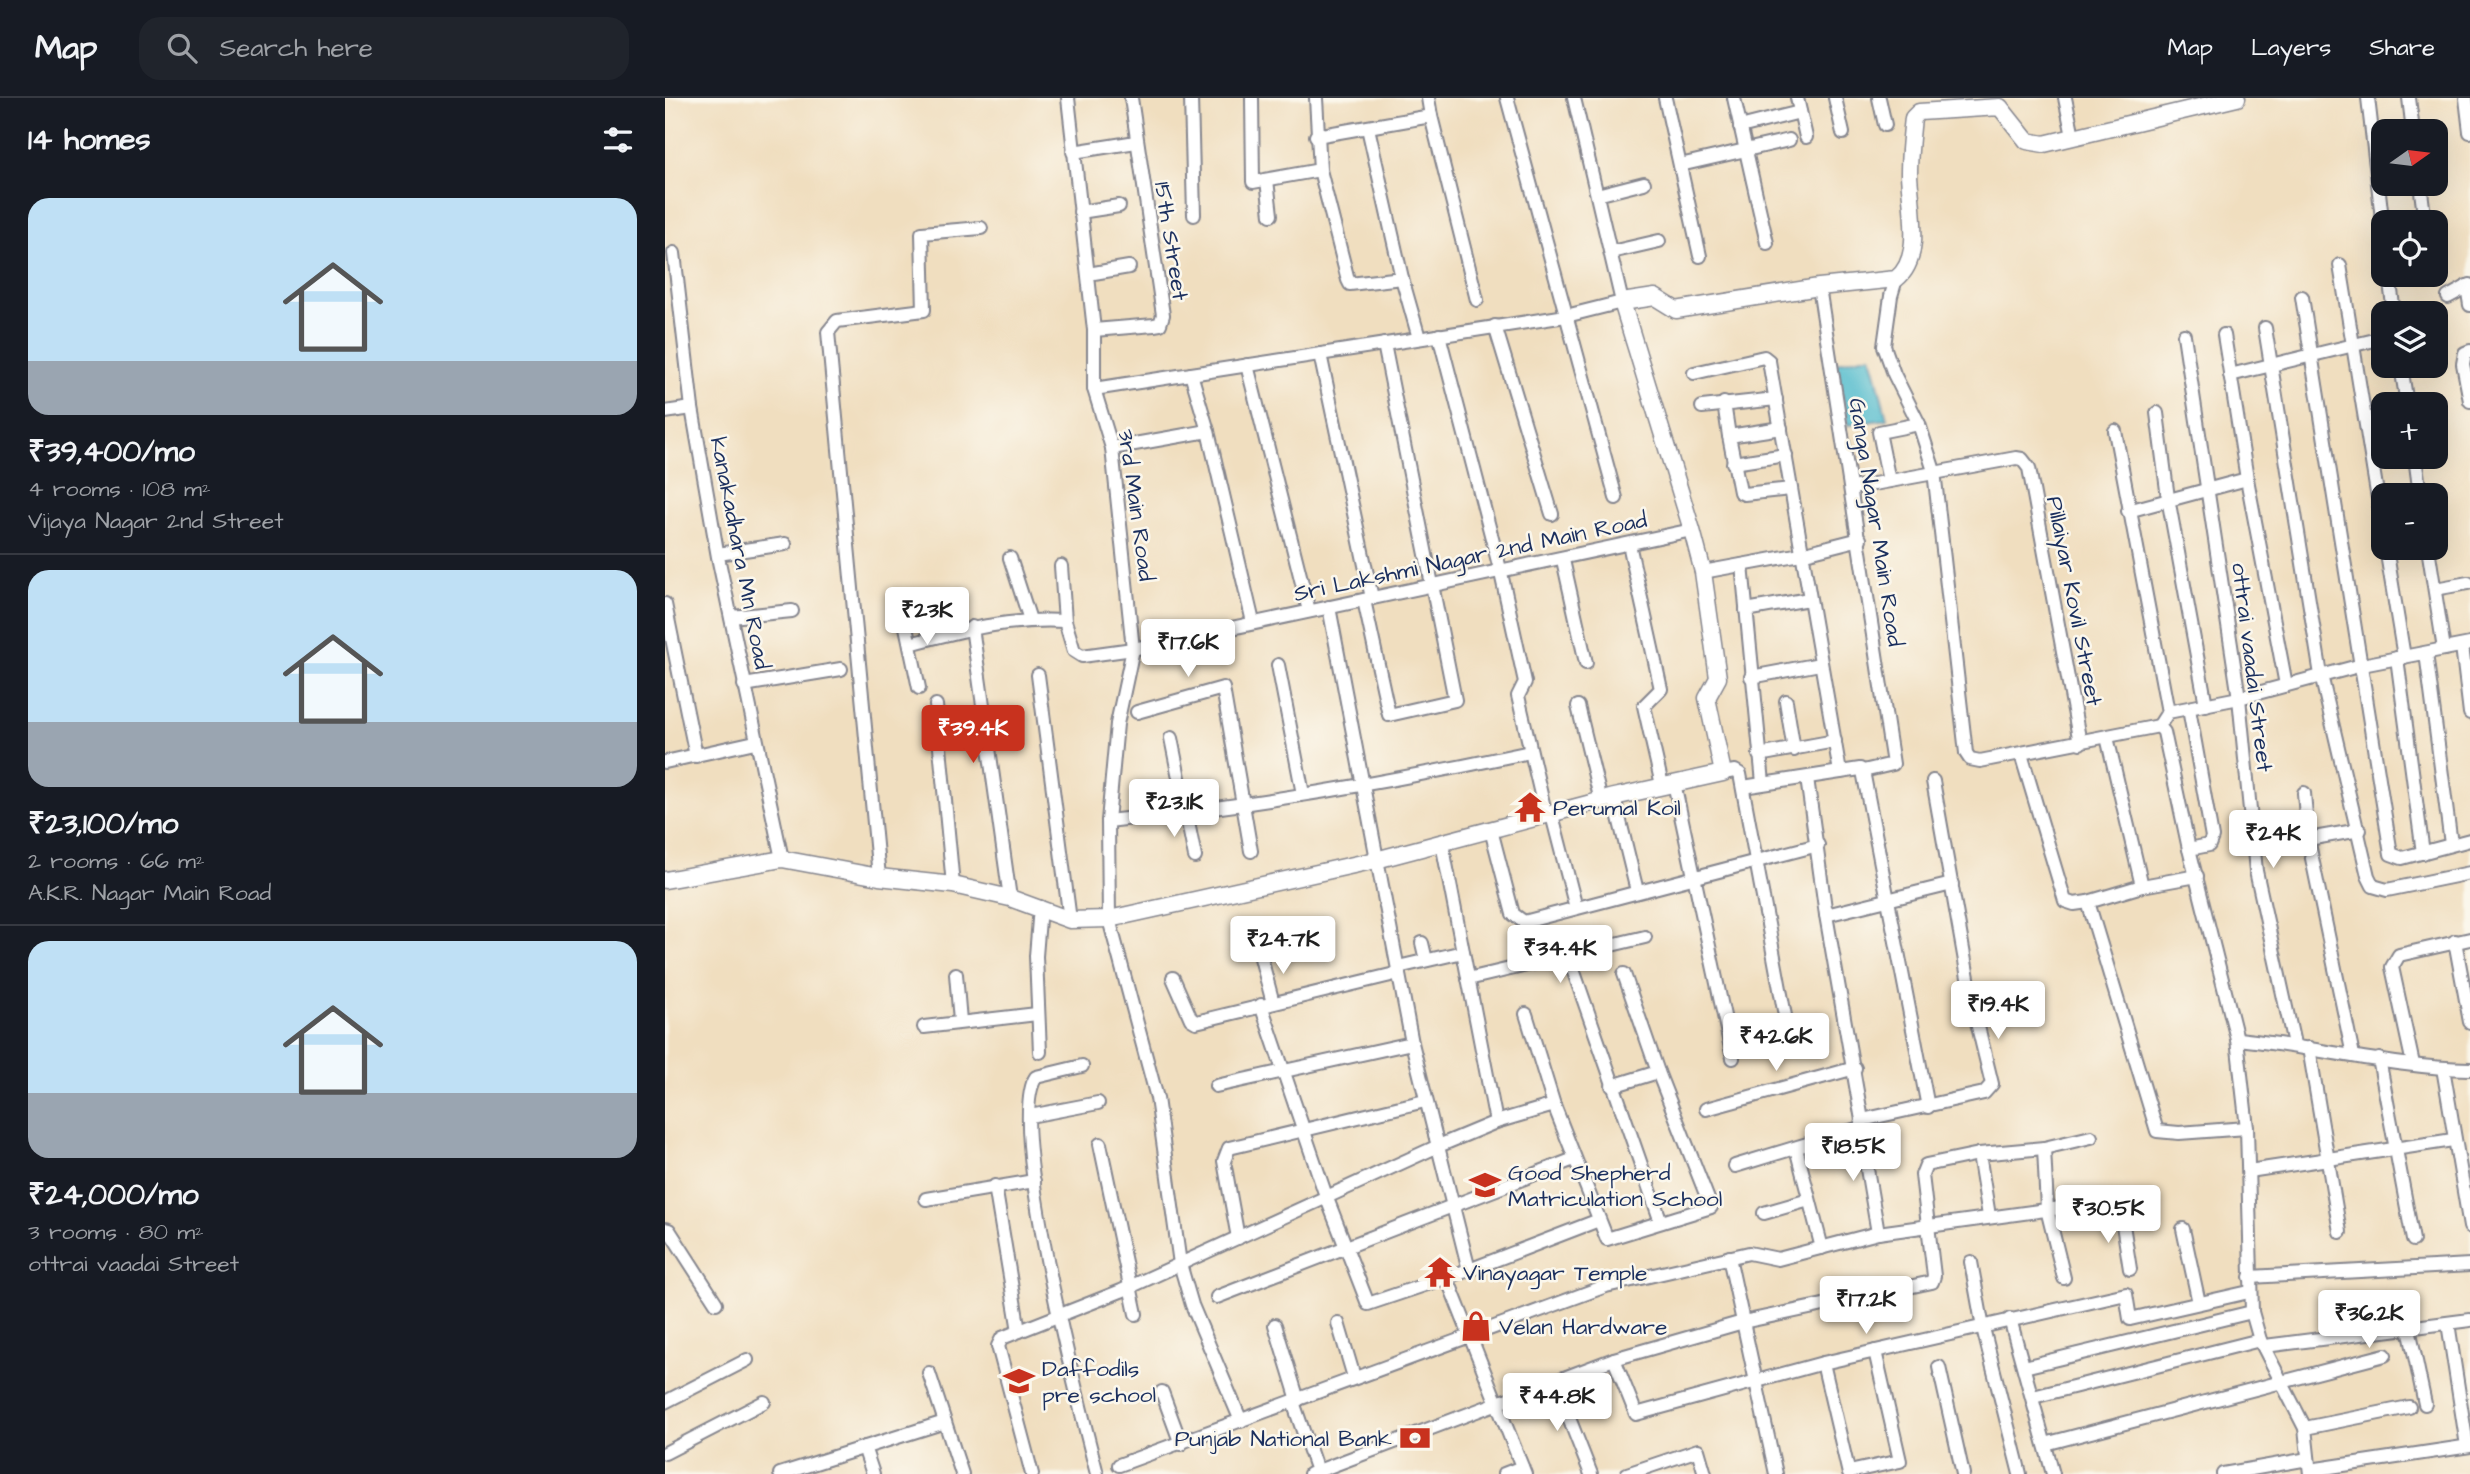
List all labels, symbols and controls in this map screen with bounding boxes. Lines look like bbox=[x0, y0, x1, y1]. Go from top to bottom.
search box bbox=[139, 17, 629, 80]
text: Map bbox=[35, 25, 97, 71]
icon: search bbox=[163, 29, 201, 67]
text: Search here bbox=[219, 30, 373, 66]
text: Map bbox=[2168, 31, 2213, 65]
text: Layers bbox=[2251, 31, 2331, 65]
text: Share bbox=[2369, 31, 2435, 65]
text: 14 homes bbox=[28, 119, 151, 161]
north arrow bbox=[2371, 119, 2448, 196]
map controls bbox=[2371, 119, 2448, 560]
icon: filters bbox=[599, 121, 637, 159]
street label: 15th Street bbox=[1146, 179, 1196, 304]
button: locate bbox=[2371, 210, 2448, 287]
icon: home bbox=[270, 244, 396, 370]
button: layers bbox=[2371, 301, 2448, 378]
button: + bbox=[2371, 392, 2448, 469]
street label: Ganga Nagar Main Road bbox=[1840, 396, 1911, 649]
street label: 3rd Main Road bbox=[1110, 427, 1163, 583]
text: ₹39,400/mo bbox=[28, 431, 195, 473]
street label: kanakadhara Mn Road bbox=[702, 434, 778, 672]
text: 4 rooms · 108 m² bbox=[28, 473, 211, 505]
button: − bbox=[2371, 483, 2448, 560]
street label: Pillaiyar Kovil Street bbox=[2037, 494, 2110, 710]
street label: Sri Lakshmi Nagar 2nd Main Road bbox=[1291, 504, 1650, 611]
text: Vijaya Nagar 2nd Street bbox=[28, 505, 283, 537]
street label: ottrai vaadai Street bbox=[2223, 560, 2281, 775]
pin: ₹23K bbox=[886, 588, 968, 647]
text: ₹23K bbox=[901, 594, 953, 626]
icon: home bbox=[270, 616, 396, 742]
pin: ₹17.6K bbox=[1131, 620, 1245, 679]
text: ₹17.6K bbox=[1157, 626, 1219, 658]
pin: ₹39.4K bbox=[916, 706, 1030, 765]
text: ₹39.4K bbox=[938, 712, 1008, 744]
pin: ₹23.1K bbox=[1117, 780, 1231, 839]
text: ₹23.1K bbox=[1145, 786, 1203, 818]
temple icon: Perumal Koil bbox=[1513, 790, 1547, 824]
place label: Perumal Koil bbox=[1553, 792, 1681, 824]
text: ₹23,100/mo bbox=[28, 803, 179, 845]
pin: ₹24K bbox=[2232, 810, 2314, 870]
text: ₹24K bbox=[2245, 817, 2301, 849]
text: 2 rooms · 66 m² bbox=[28, 845, 205, 877]
text: A.K.R. Nagar Main Road bbox=[28, 877, 271, 909]
pin: ₹24.7K bbox=[1226, 916, 1340, 976]
text: ₹24.7K bbox=[1246, 923, 1320, 955]
pin: ₹34.4K bbox=[1503, 926, 1617, 985]
text: ₹34.4K bbox=[1523, 932, 1597, 964]
pin: ₹19.4K bbox=[1941, 982, 2055, 1041]
icon: home bbox=[270, 987, 396, 1113]
text: ₹19.4K bbox=[1967, 988, 2029, 1020]
pin: ₹42.6K bbox=[1719, 1014, 1833, 1073]
text: ₹42.6K bbox=[1739, 1020, 1813, 1052]
pin: ₹18.5K bbox=[1796, 1124, 1910, 1183]
text: ₹18.5K bbox=[1821, 1130, 1885, 1162]
place label: Good Shepherd Matriculation School bbox=[1508, 1157, 1722, 1215]
school or university icon: Good Shepherd Matriculation School bbox=[1468, 1168, 1502, 1202]
text: ₹24,000/mo bbox=[28, 1174, 199, 1216]
pin: ₹30.5K bbox=[2051, 1186, 2165, 1245]
text: ₹30.5K bbox=[2072, 1192, 2144, 1224]
text: 3 rooms · 80 m² bbox=[28, 1216, 204, 1248]
text: ottrai vaadai Street bbox=[28, 1248, 239, 1280]
temple icon: Vinayagar Temple bbox=[1423, 1255, 1457, 1289]
place label: Vinayagar Temple bbox=[1463, 1257, 1647, 1290]
pin: ₹17.2K bbox=[1809, 1276, 1923, 1336]
text: ₹17.2K bbox=[1836, 1283, 1896, 1315]
pin: ₹36.2K bbox=[2312, 1290, 2426, 1350]
text: ₹36.2K bbox=[2334, 1297, 2404, 1329]
shop icon: Velan Hardware bbox=[1459, 1309, 1493, 1343]
place label: Velan Hardware bbox=[1499, 1311, 1667, 1343]
place label: Daffodils pre school bbox=[1042, 1353, 1156, 1411]
school or university icon: Daffodils pre school bbox=[1002, 1364, 1036, 1398]
pin: ₹44.8K bbox=[1500, 1374, 1614, 1433]
text: ₹44.8K bbox=[1519, 1380, 1595, 1412]
bank icon: Punjab National Bank bbox=[1398, 1421, 1432, 1455]
place label: Punjab National Bank bbox=[1175, 1423, 1392, 1455]

